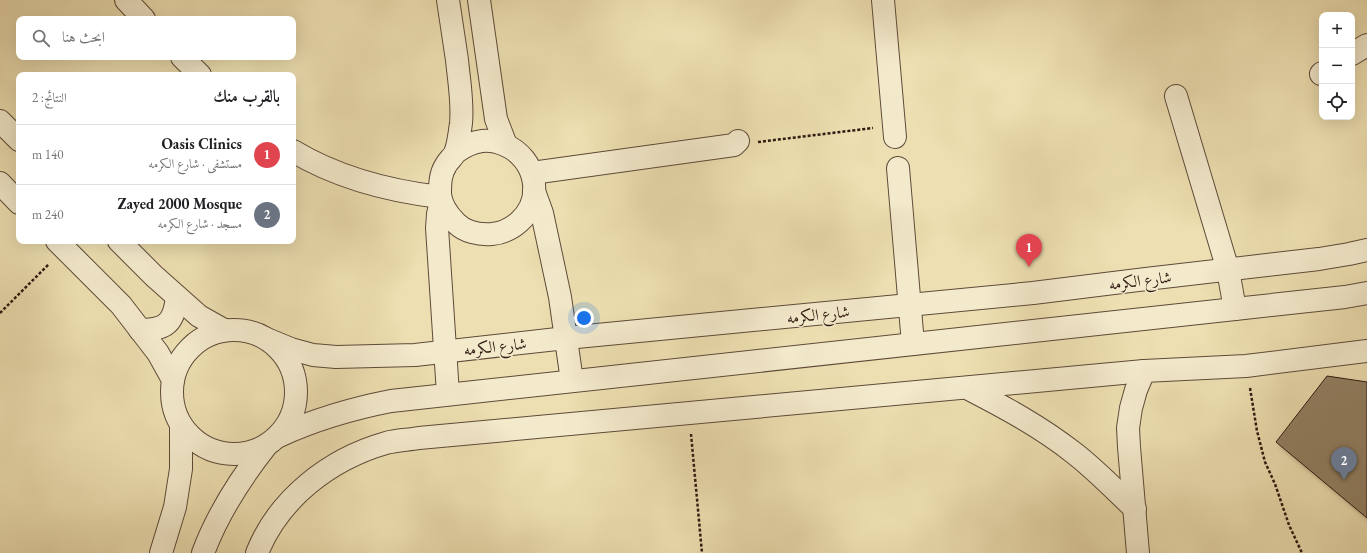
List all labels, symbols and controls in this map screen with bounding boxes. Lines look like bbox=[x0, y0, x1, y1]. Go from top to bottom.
map controls bbox=[1319, 12, 1355, 120]
button: + bbox=[1319, 12, 1355, 48]
search box bbox=[16, 16, 296, 60]
icon: search bbox=[30, 27, 52, 49]
text: ابحث هنا bbox=[62, 27, 105, 46]
button: − bbox=[1319, 48, 1355, 84]
button: locate bbox=[1319, 84, 1355, 120]
text: بالقرب منك bbox=[213, 85, 280, 107]
text: النتائج: 2 bbox=[32, 89, 67, 106]
text: Oasis Clinics bbox=[161, 134, 242, 153]
text: 140 m bbox=[32, 146, 63, 163]
text: 1 bbox=[264, 146, 270, 163]
text: مستشفى · شارع الكرمه bbox=[148, 155, 242, 172]
text: Zayed 2000 Mosque bbox=[118, 194, 242, 213]
text: 240 m bbox=[32, 206, 63, 223]
text: 2 bbox=[264, 206, 270, 223]
text: مسجد · شارع الكرمه bbox=[157, 215, 242, 232]
pin: 1 bbox=[1016, 234, 1042, 267]
street label: شارع الكرمه bbox=[1107, 266, 1173, 298]
street label: شارع الكرمه bbox=[786, 301, 851, 331]
your location bbox=[574, 308, 594, 328]
street label: شارع الكرمه bbox=[463, 333, 528, 363]
pin: 2 bbox=[1331, 447, 1357, 480]

